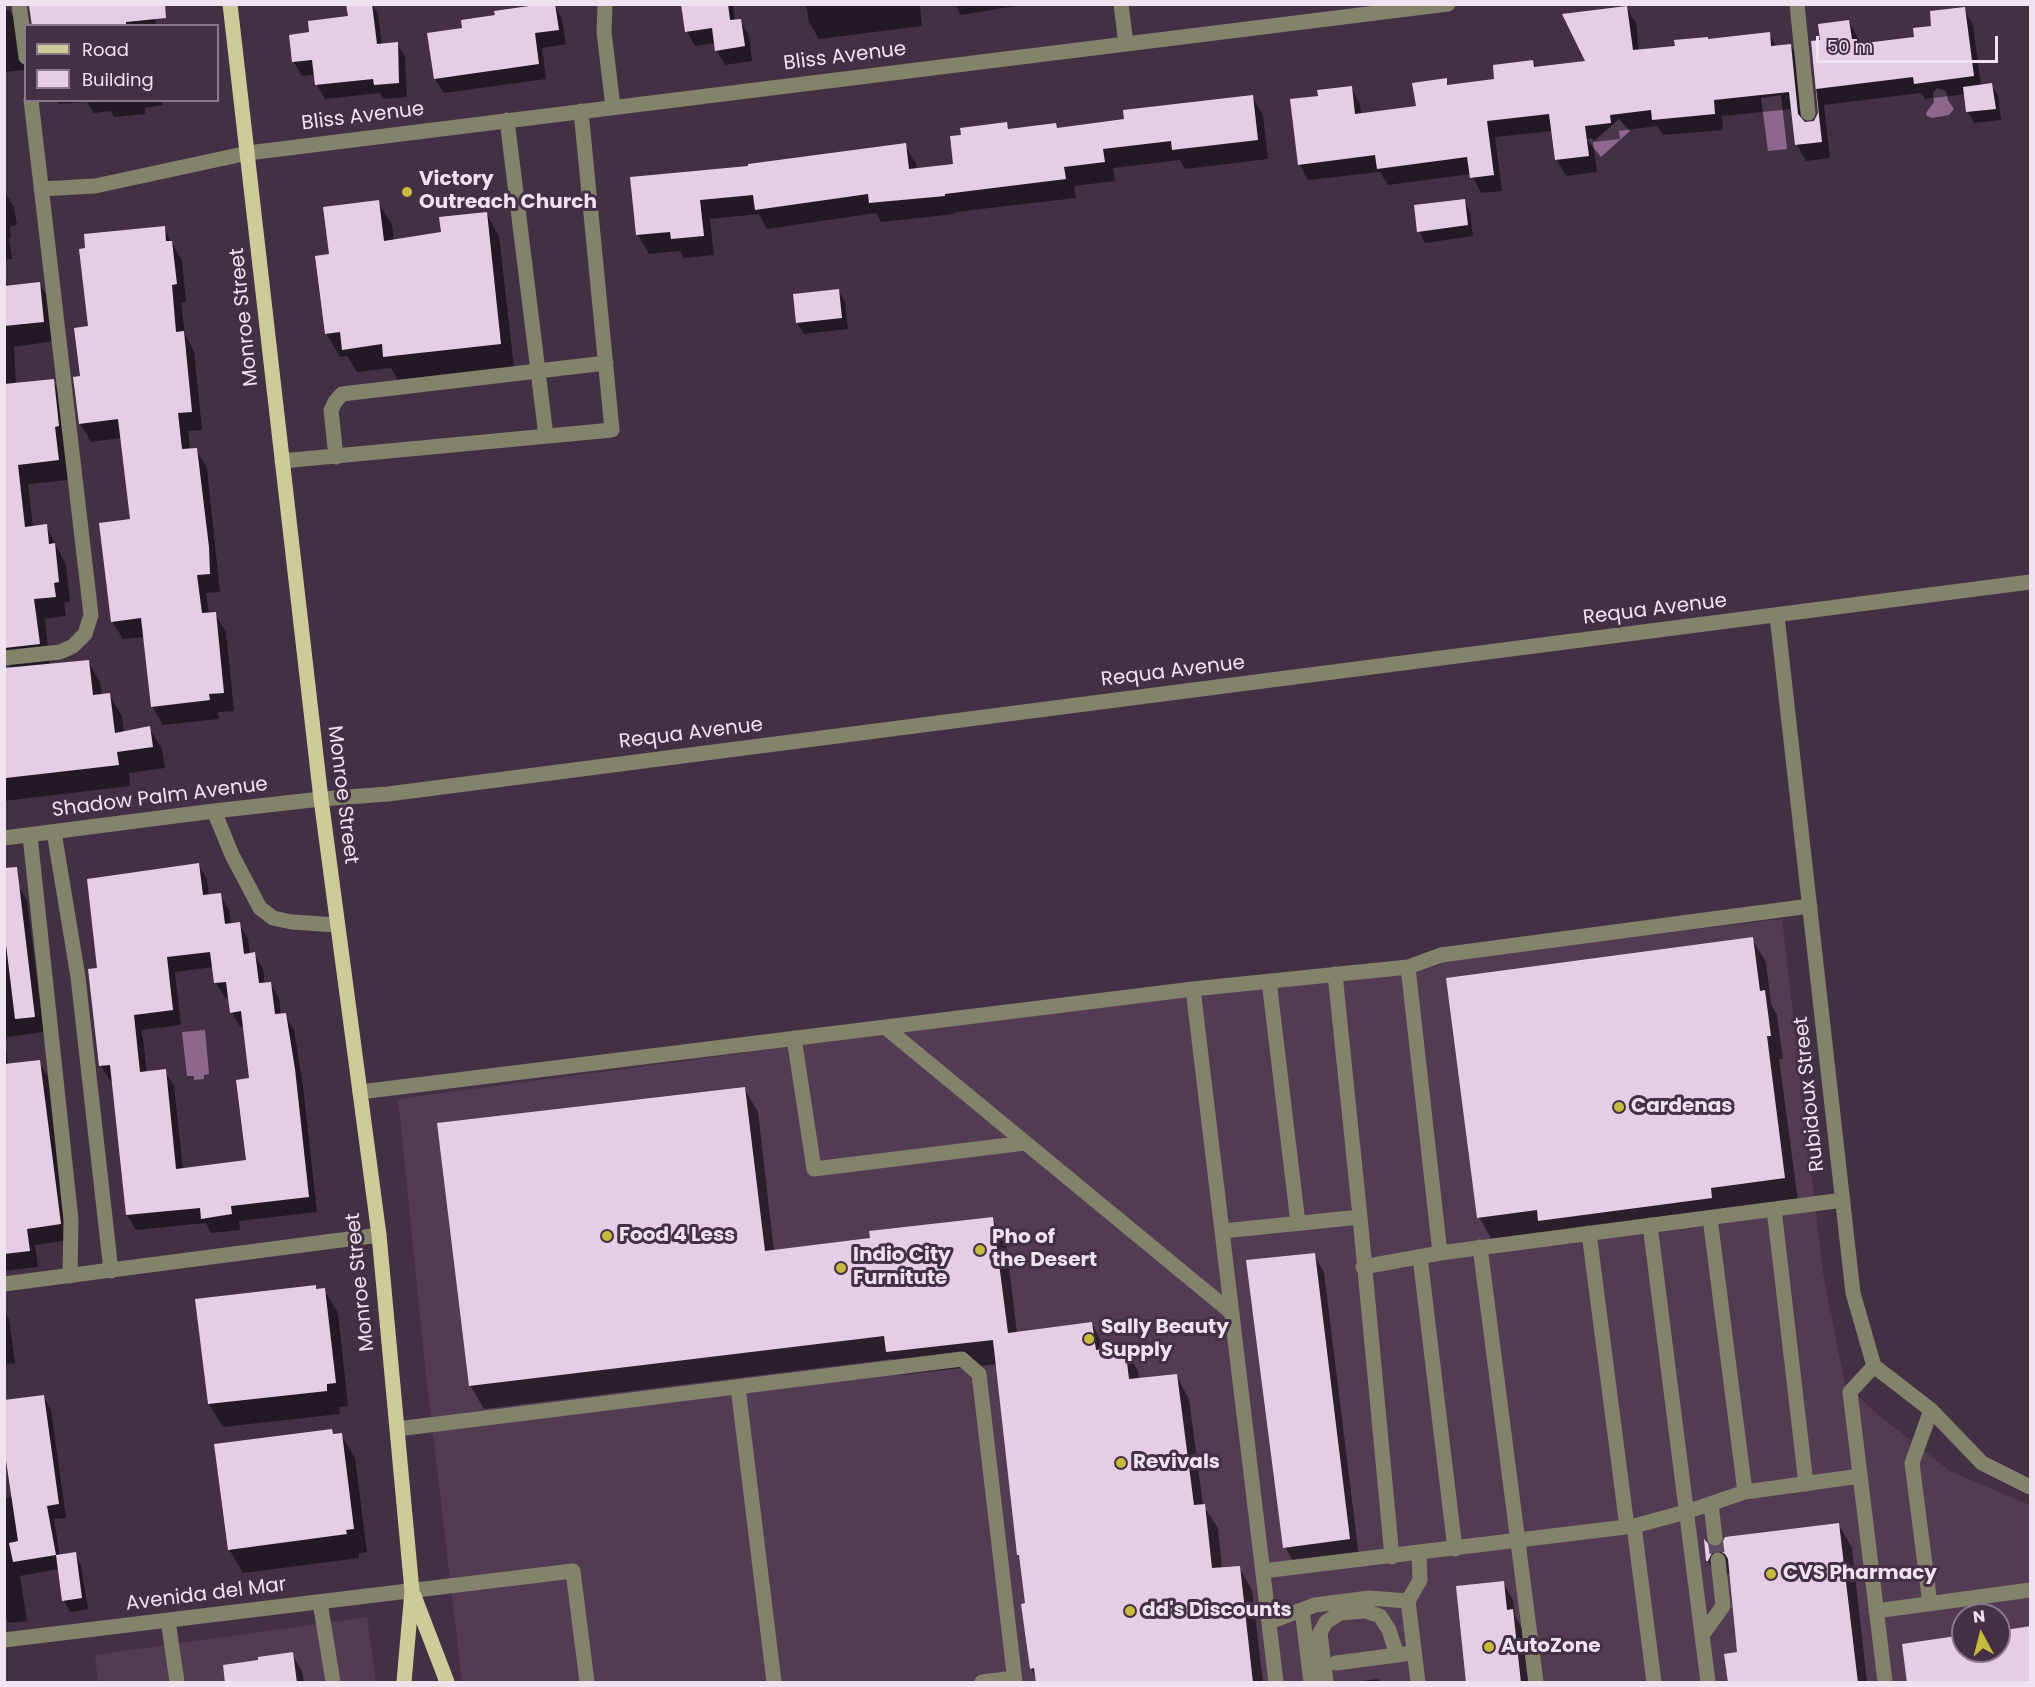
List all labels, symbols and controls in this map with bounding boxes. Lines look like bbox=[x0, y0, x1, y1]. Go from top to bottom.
legend bbox=[24, 24, 219, 102]
scale bar bbox=[1819, 24, 2000, 62]
text: 50 m bbox=[1827, 34, 1873, 59]
text: Road bbox=[82, 37, 129, 62]
street label: Bliss Avenue bbox=[782, 38, 908, 76]
text: Building bbox=[82, 67, 154, 92]
street label: Bliss Avenue bbox=[300, 98, 426, 136]
place label: Victory Outreach Church bbox=[419, 168, 597, 215]
marker: Victory Outreach Church bbox=[400, 185, 414, 199]
street label: Monroe Street bbox=[226, 246, 264, 388]
street label: Requa Avenue bbox=[1582, 589, 1728, 631]
street label: Requa Avenue bbox=[1100, 651, 1246, 693]
street label: Requa Avenue bbox=[618, 713, 764, 755]
street label: Monroe Street bbox=[322, 724, 362, 866]
street label: Shadow Palm Avenue bbox=[51, 773, 269, 823]
street label: Rubidoux Street bbox=[1790, 1015, 1830, 1173]
place label: Cardenas bbox=[1631, 1095, 1732, 1119]
marker: Cardenas bbox=[1612, 1100, 1626, 1114]
street label: Monroe Street bbox=[342, 1211, 380, 1353]
place label: Food 4 Less bbox=[619, 1224, 735, 1248]
place label: Pho of the Desert bbox=[992, 1226, 1097, 1273]
marker: Food 4 Less bbox=[600, 1229, 614, 1243]
marker: Pho of the Desert bbox=[973, 1243, 987, 1257]
place label: Indio City Furnitute bbox=[853, 1244, 951, 1291]
marker: Indio City Furnitute bbox=[834, 1261, 848, 1275]
place label: Sally Beauty Supply bbox=[1101, 1316, 1229, 1363]
marker: Sally Beauty Supply bbox=[1082, 1332, 1096, 1346]
place label: Revivals bbox=[1133, 1451, 1220, 1475]
marker: Revivals bbox=[1114, 1456, 1128, 1470]
place label: CVS Pharmacy bbox=[1783, 1562, 1937, 1586]
marker: CVS Pharmacy bbox=[1764, 1567, 1778, 1581]
street label: Avenida del Mar bbox=[124, 1573, 288, 1617]
place label: dd's Discounts bbox=[1142, 1599, 1292, 1623]
north arrow bbox=[1951, 1603, 2011, 1663]
marker: dd's Discounts bbox=[1123, 1604, 1137, 1618]
text: N bbox=[1972, 1604, 1986, 1629]
place label: AutoZone bbox=[1501, 1635, 1601, 1659]
marker: AutoZone bbox=[1482, 1640, 1496, 1654]

